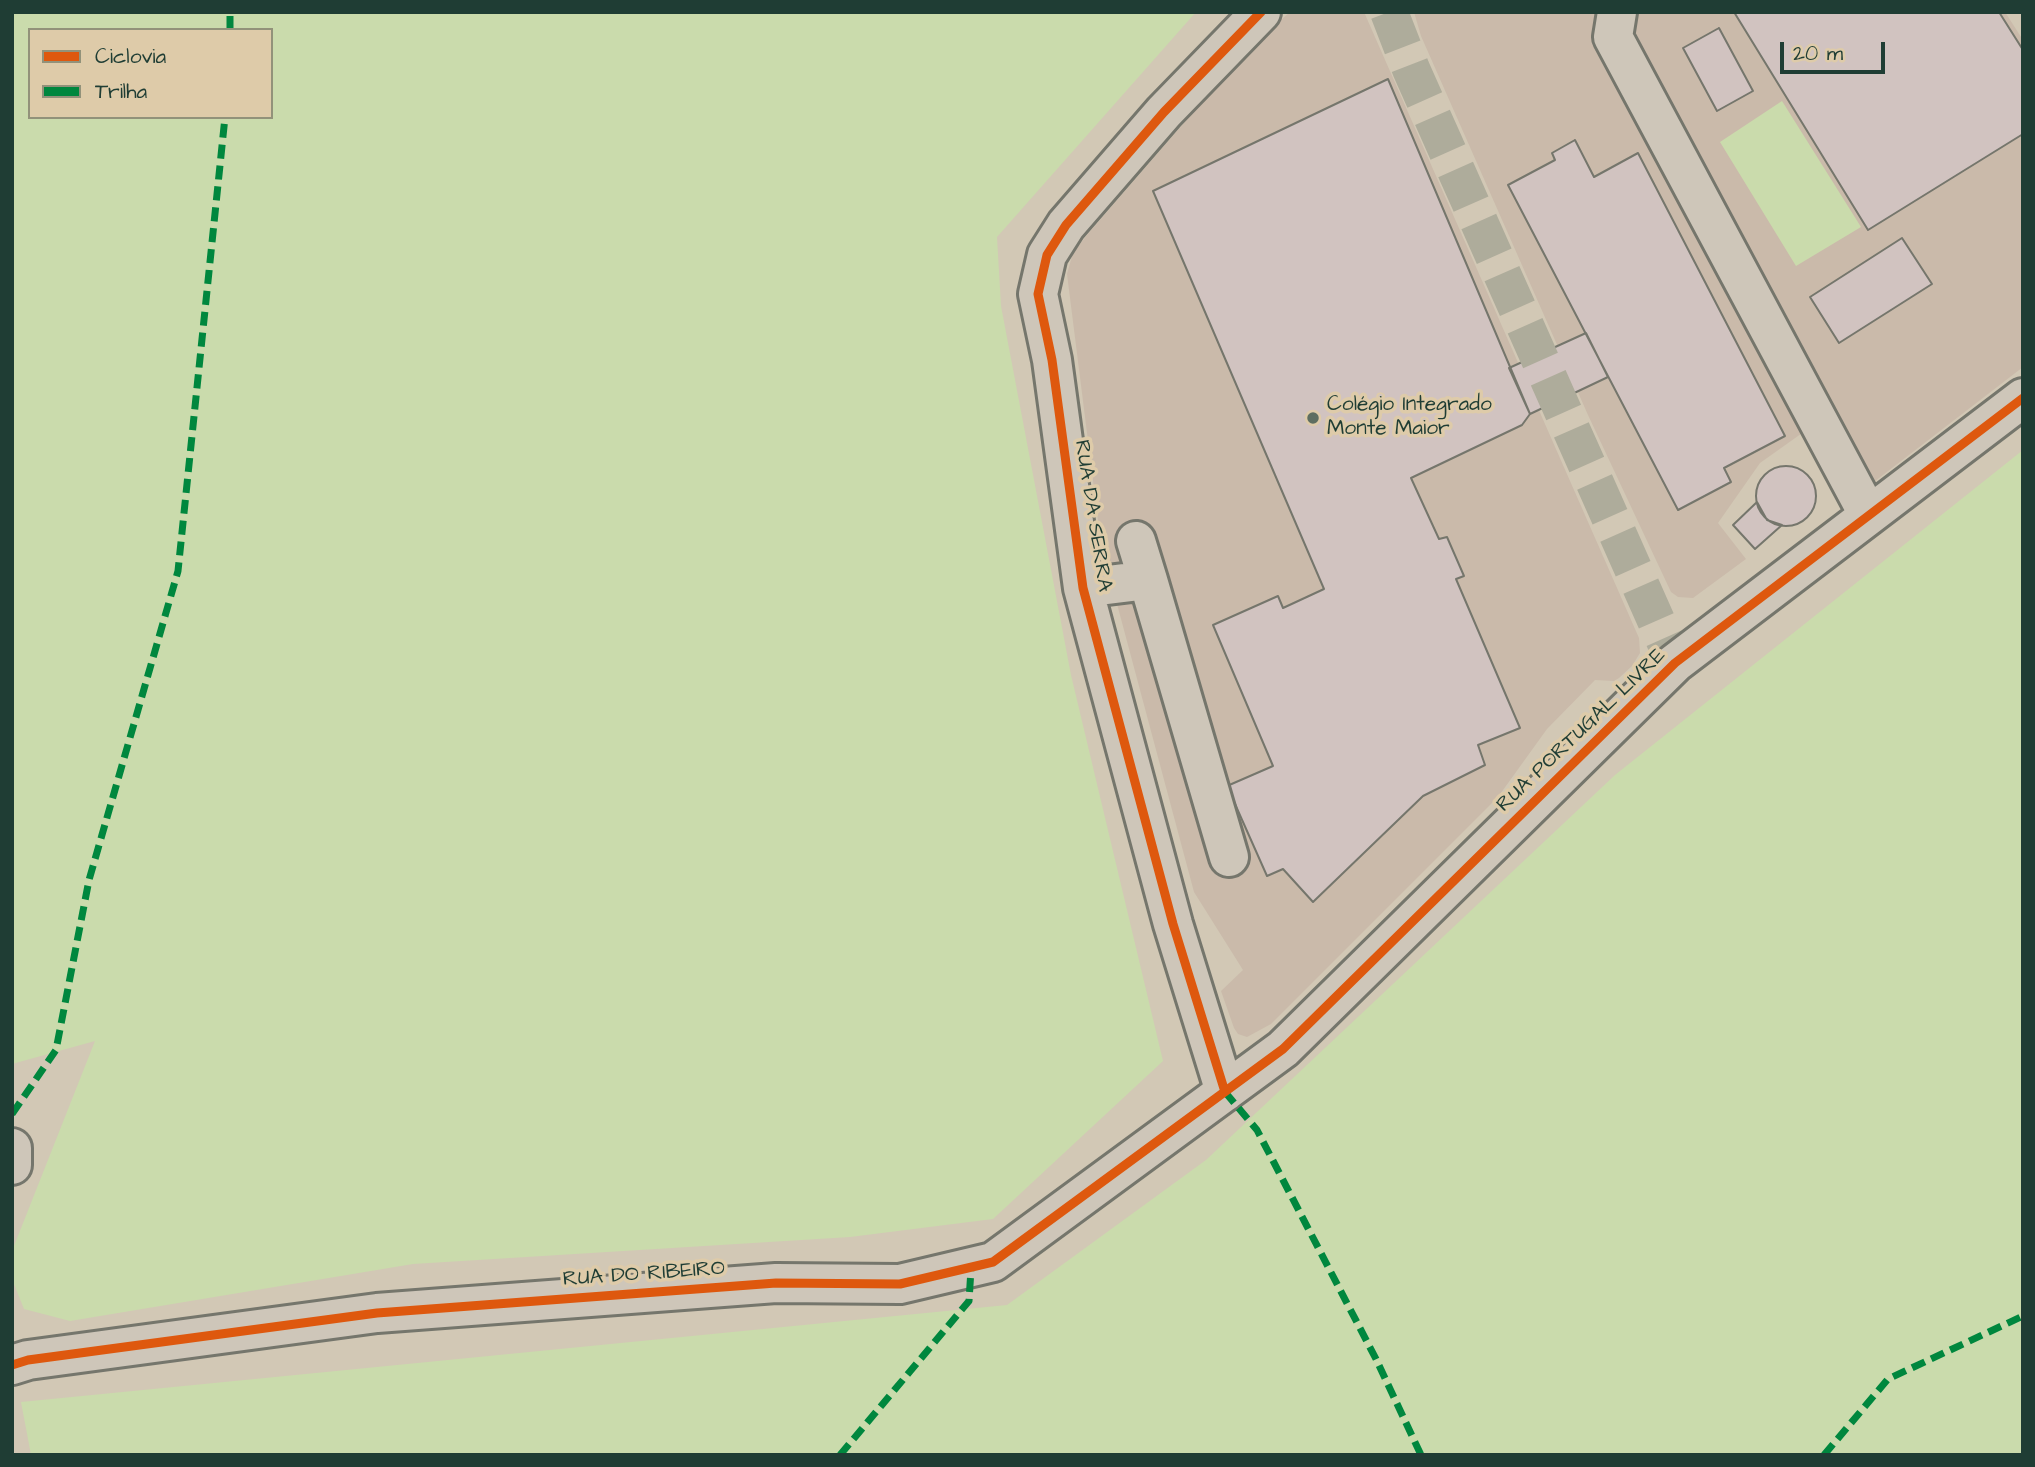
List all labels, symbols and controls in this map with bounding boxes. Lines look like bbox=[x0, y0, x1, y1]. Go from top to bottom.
legend bbox=[28, 28, 273, 119]
scale bar bbox=[1783, 28, 1888, 72]
text: 20 m bbox=[1793, 39, 1843, 68]
text: Ciclovia bbox=[95, 42, 166, 71]
text: Trilha bbox=[95, 77, 147, 106]
place label: Colégio Integrado Monte Maior bbox=[1327, 393, 1492, 443]
marker: Colégio Integrado Monte Maior bbox=[1305, 410, 1321, 426]
street label: RUA DA SERRA bbox=[1068, 438, 1116, 594]
street label: RUA PORTUGAL LIVRE bbox=[1492, 644, 1672, 818]
street label: RUA DO RIBEIRO bbox=[562, 1257, 726, 1293]

